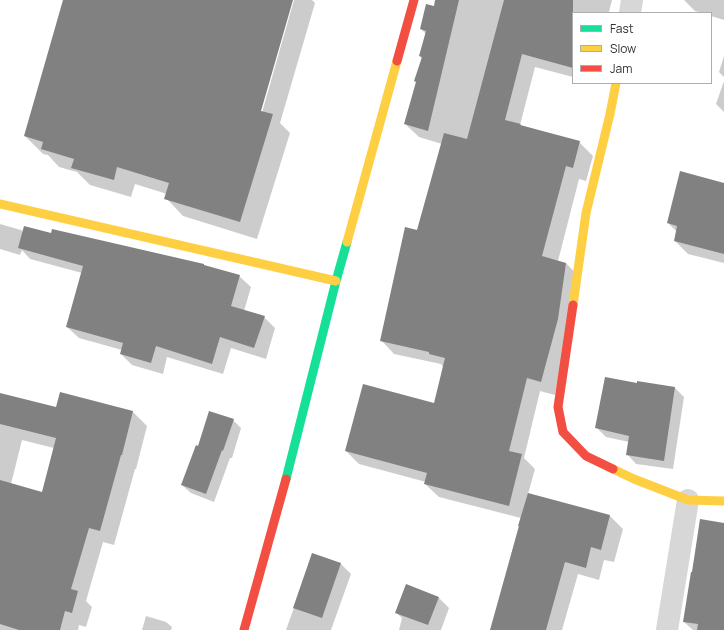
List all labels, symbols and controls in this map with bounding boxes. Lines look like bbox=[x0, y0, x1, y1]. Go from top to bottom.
legend bbox=[572, 12, 712, 84]
text: Fast bbox=[610, 20, 634, 37]
text: Slow bbox=[610, 40, 636, 57]
text: Jam bbox=[610, 60, 632, 77]

